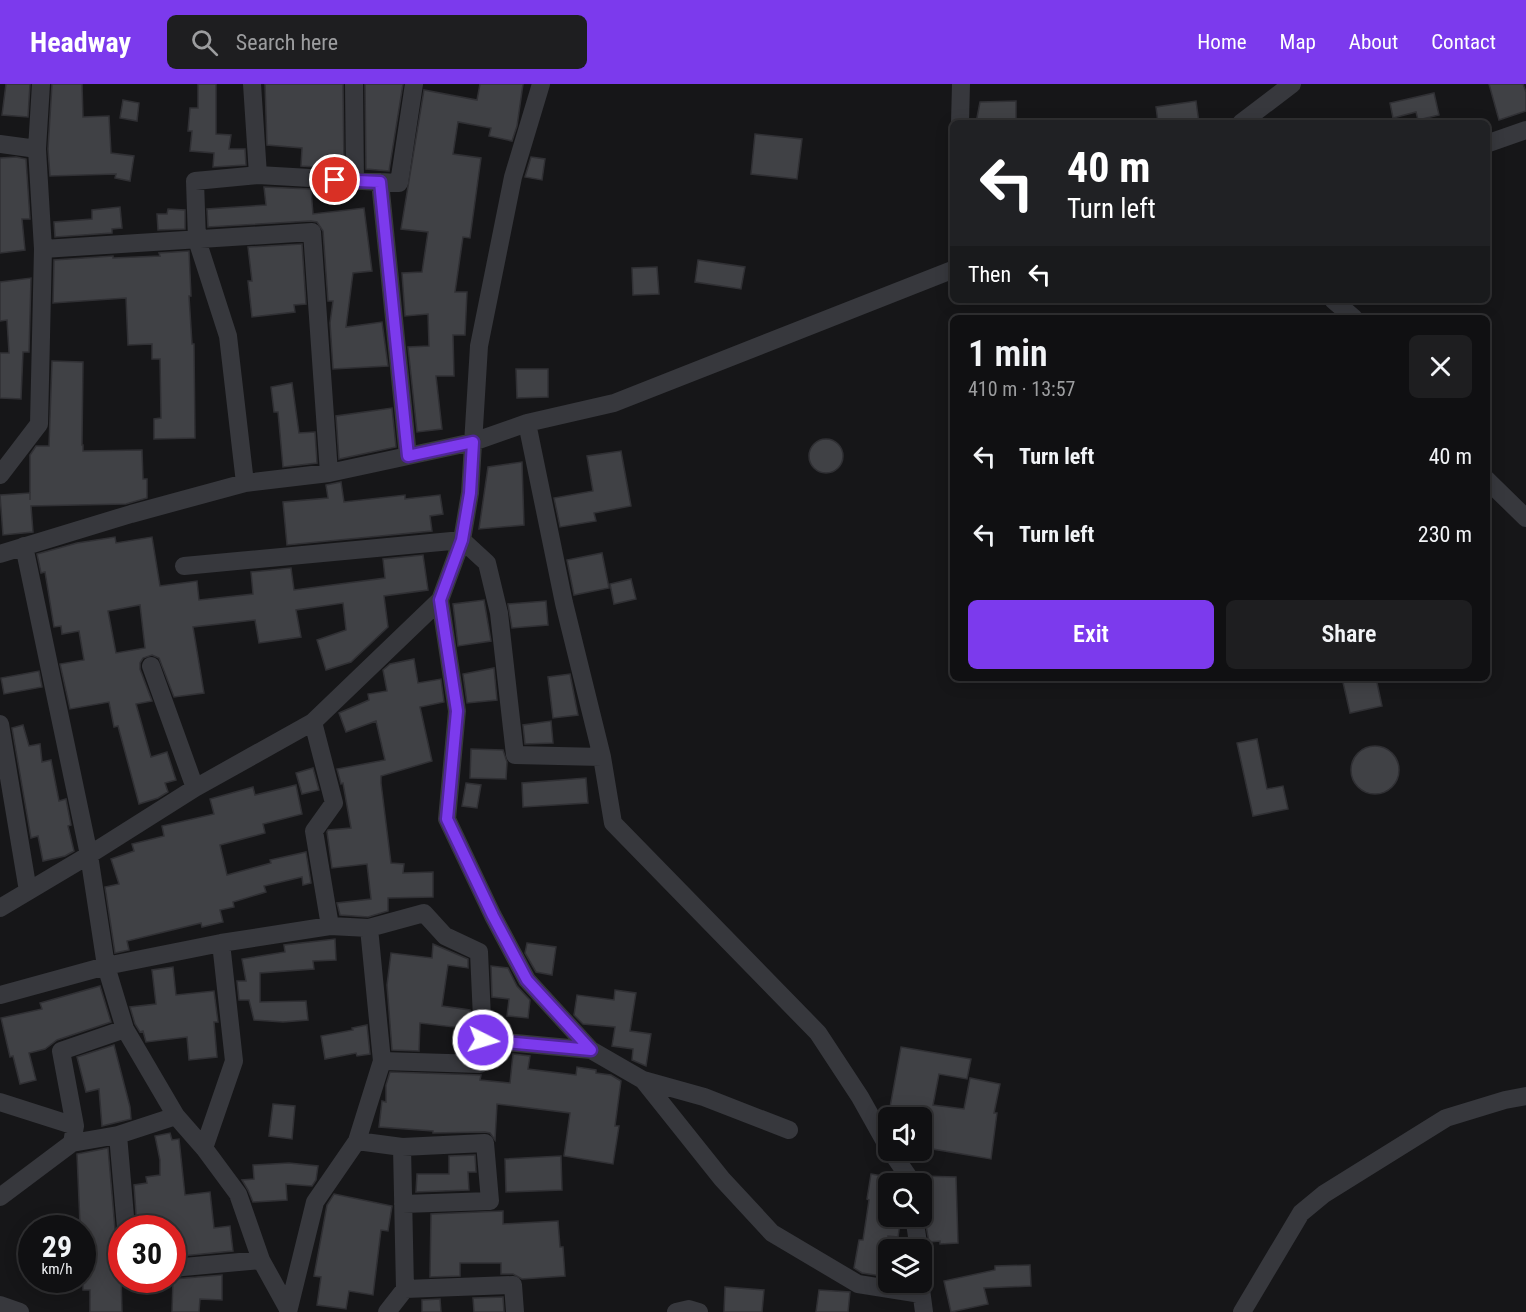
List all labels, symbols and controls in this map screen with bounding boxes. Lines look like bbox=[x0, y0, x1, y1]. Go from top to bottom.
search box bbox=[167, 15, 587, 69]
text: Headway bbox=[30, 26, 131, 59]
icon: search bbox=[188, 26, 221, 59]
text: Search here bbox=[236, 30, 338, 55]
text: Home bbox=[1197, 30, 1247, 54]
text: Map bbox=[1280, 30, 1316, 54]
text: About bbox=[1349, 30, 1398, 54]
text: Contact bbox=[1431, 30, 1496, 54]
text: 40 m bbox=[1067, 143, 1150, 192]
icon: left bbox=[968, 144, 1046, 222]
pin bbox=[309, 154, 360, 205]
icon: arrive bbox=[318, 163, 351, 196]
text: Turn left bbox=[1067, 193, 1156, 225]
icon: left bbox=[1023, 258, 1056, 291]
text: Then bbox=[968, 262, 1011, 287]
text: 1 min bbox=[968, 333, 1048, 375]
button: close bbox=[1409, 335, 1472, 398]
text: 410 m · 13:57 bbox=[968, 377, 1075, 401]
icon: left bbox=[968, 440, 1001, 473]
text: Turn left bbox=[1019, 444, 1094, 469]
text: 40 m bbox=[1429, 444, 1472, 469]
icon: left bbox=[968, 518, 1001, 551]
text: Turn left bbox=[1019, 522, 1094, 547]
text: 230 m bbox=[1418, 522, 1472, 547]
button: Exit bbox=[968, 600, 1214, 669]
button: Share bbox=[1226, 600, 1472, 669]
position arrow bbox=[451, 1008, 515, 1072]
map controls bbox=[878, 1107, 932, 1293]
button: sound bbox=[878, 1107, 932, 1161]
button: search bbox=[878, 1173, 932, 1227]
speed limit sign: 30 bbox=[108, 1215, 186, 1293]
text: 29 bbox=[42, 1229, 72, 1264]
button: layers bbox=[878, 1239, 932, 1293]
text: km/h bbox=[42, 1260, 72, 1278]

